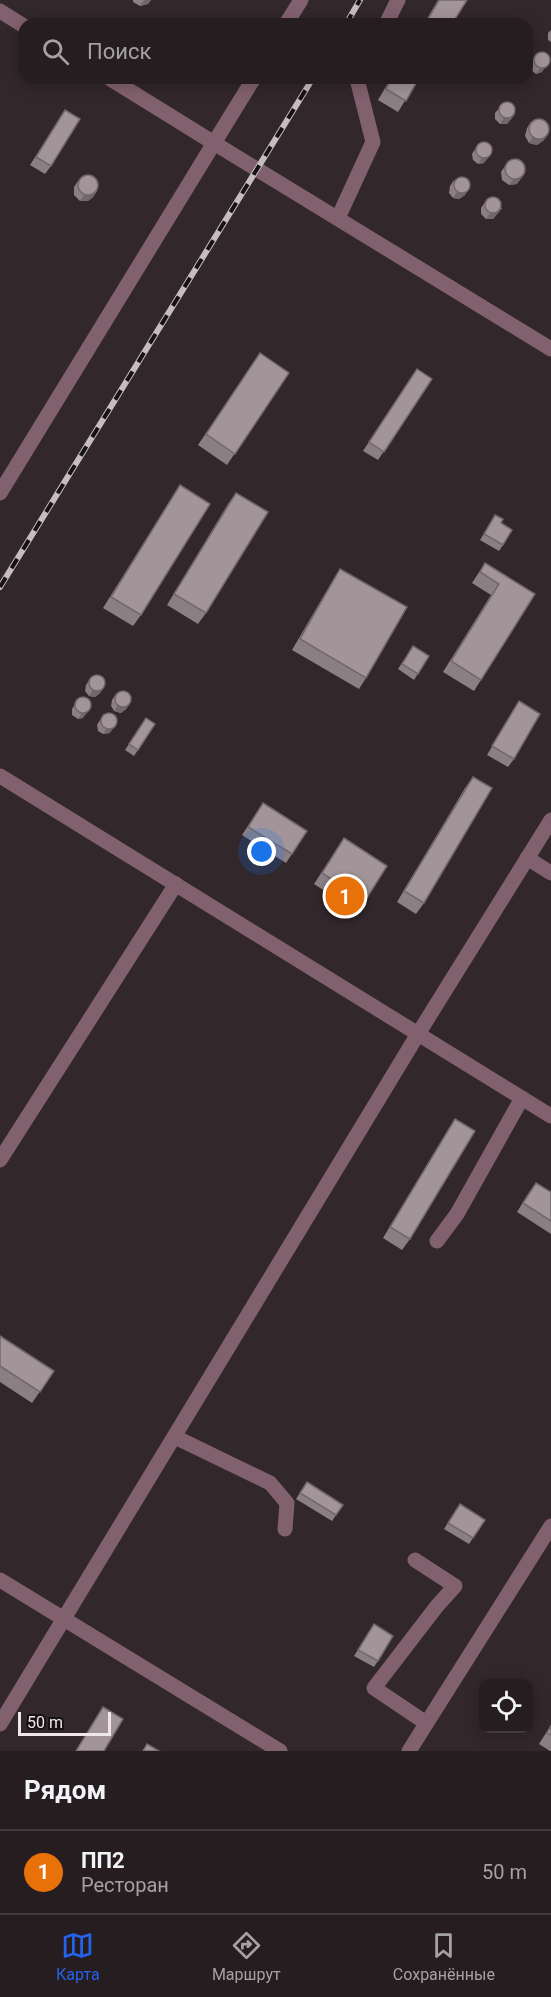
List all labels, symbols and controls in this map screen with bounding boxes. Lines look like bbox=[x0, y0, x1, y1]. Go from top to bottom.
search box bbox=[18, 18, 533, 84]
icon: search bbox=[39, 35, 72, 68]
text: Поиск bbox=[87, 39, 151, 64]
your location bbox=[247, 837, 276, 866]
pin: 1 bbox=[326, 874, 364, 918]
map controls bbox=[479, 1679, 533, 1733]
button: locate bbox=[479, 1679, 533, 1733]
scale bar bbox=[18, 1709, 111, 1736]
text: 50 m bbox=[27, 1713, 63, 1732]
text: Рядом bbox=[24, 1775, 106, 1805]
text: ПП2 bbox=[81, 1848, 125, 1873]
text: 1 bbox=[38, 1860, 49, 1884]
text: 50 m bbox=[482, 1860, 527, 1884]
text: Ресторан bbox=[81, 1873, 169, 1897]
tab: Карта bbox=[56, 1929, 100, 1984]
tab: Маршрут bbox=[212, 1929, 281, 1984]
tab: Сохранённые bbox=[393, 1929, 495, 1984]

